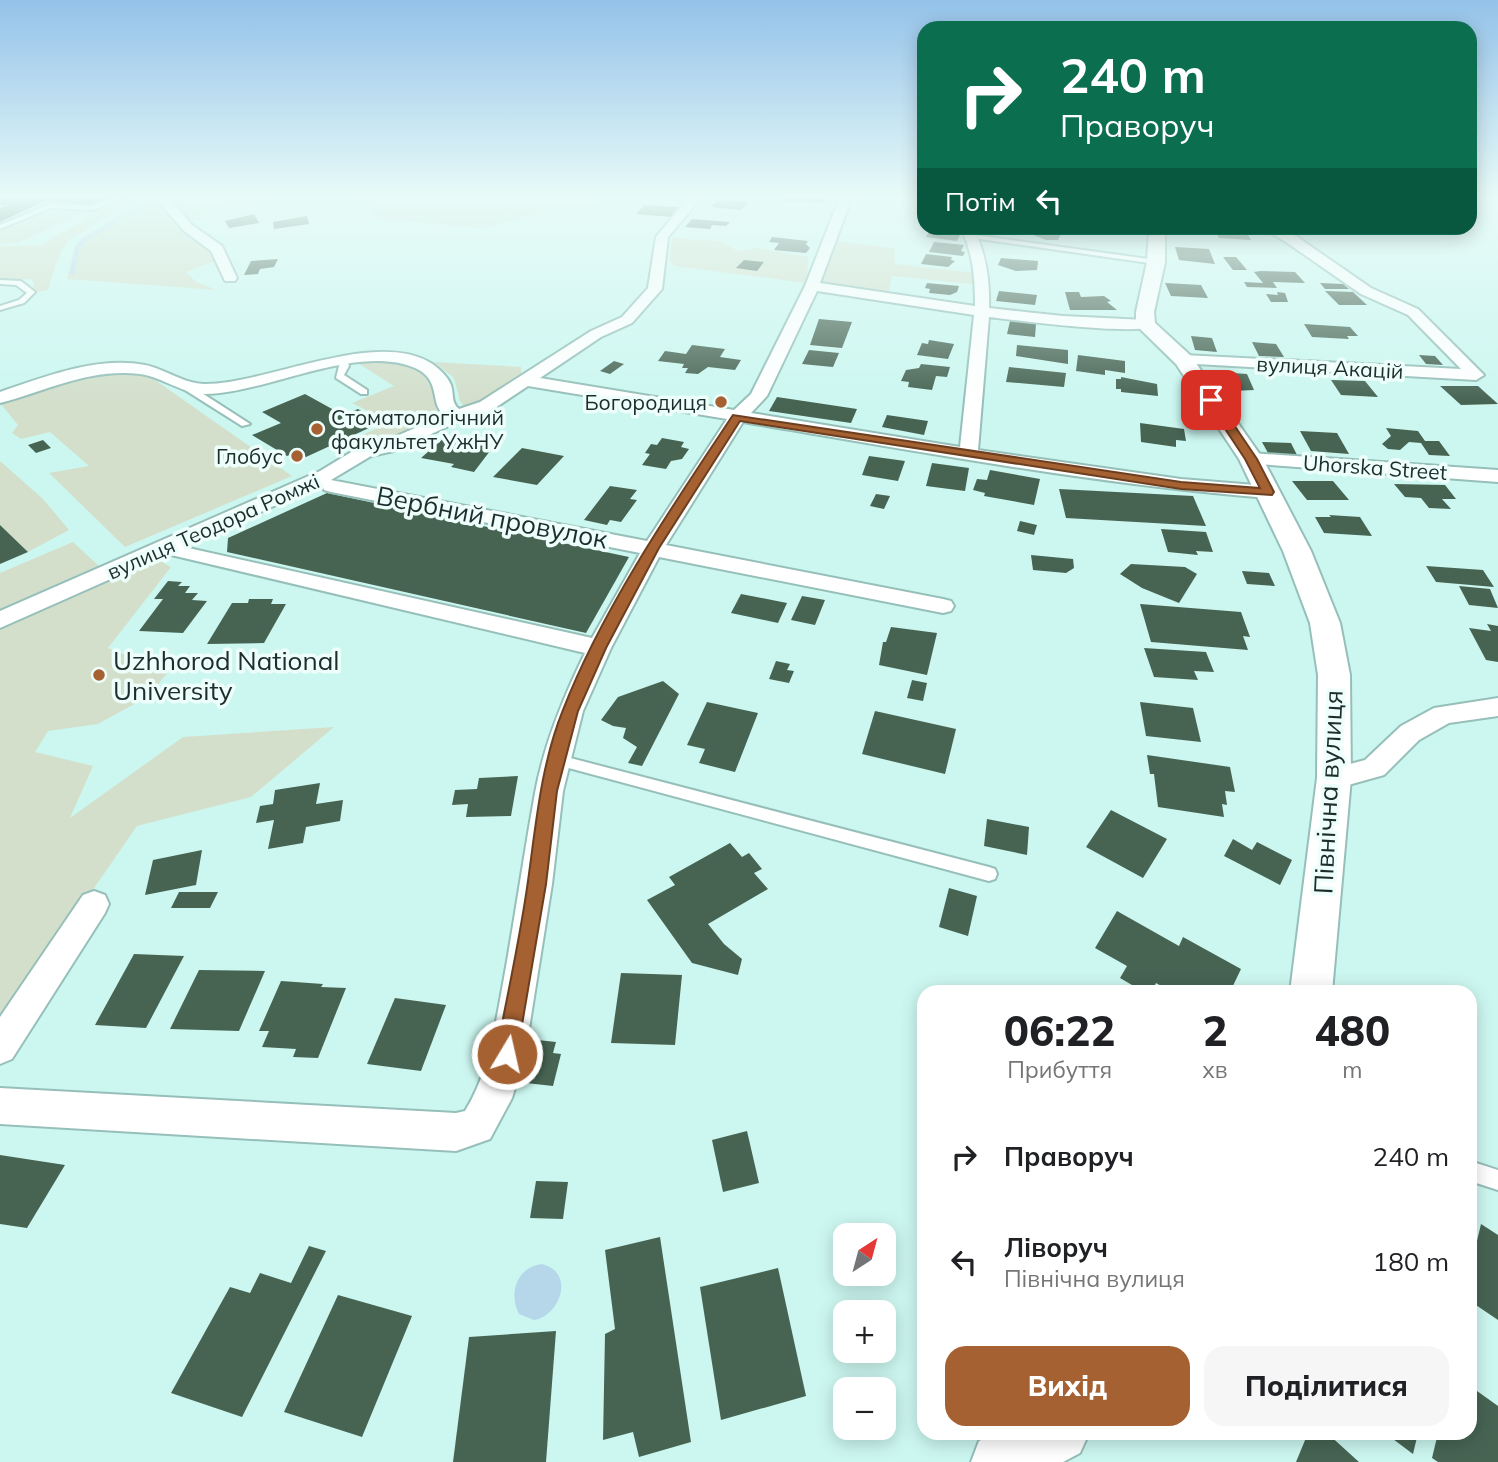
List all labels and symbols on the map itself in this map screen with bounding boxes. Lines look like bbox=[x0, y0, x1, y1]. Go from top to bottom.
street label: вулиця Акацій bbox=[1256, 350, 1404, 384]
pin bbox=[1181, 370, 1241, 430]
place label: Богородиця bbox=[584, 389, 707, 415]
marker: Богородиця bbox=[713, 394, 729, 410]
place label: Стоматологічний факультет УжНУ bbox=[331, 404, 504, 454]
marker: Стоматологічний факультет УжНУ bbox=[309, 421, 325, 437]
place label: Глобус bbox=[216, 443, 283, 469]
marker: Глобус bbox=[289, 448, 305, 464]
street label: Uhorska Street bbox=[1302, 449, 1448, 485]
street label: вулиця Теодора Ромжі bbox=[103, 467, 323, 585]
street label: Вербний провулок bbox=[374, 478, 610, 556]
place label: Uzhhorod National University bbox=[113, 644, 339, 707]
marker: Uzhhorod National University bbox=[91, 667, 107, 683]
street label: Північна вулиця bbox=[1306, 689, 1350, 895]
position arrow bbox=[470, 1017, 544, 1091]
north arrow bbox=[833, 1223, 896, 1286]

